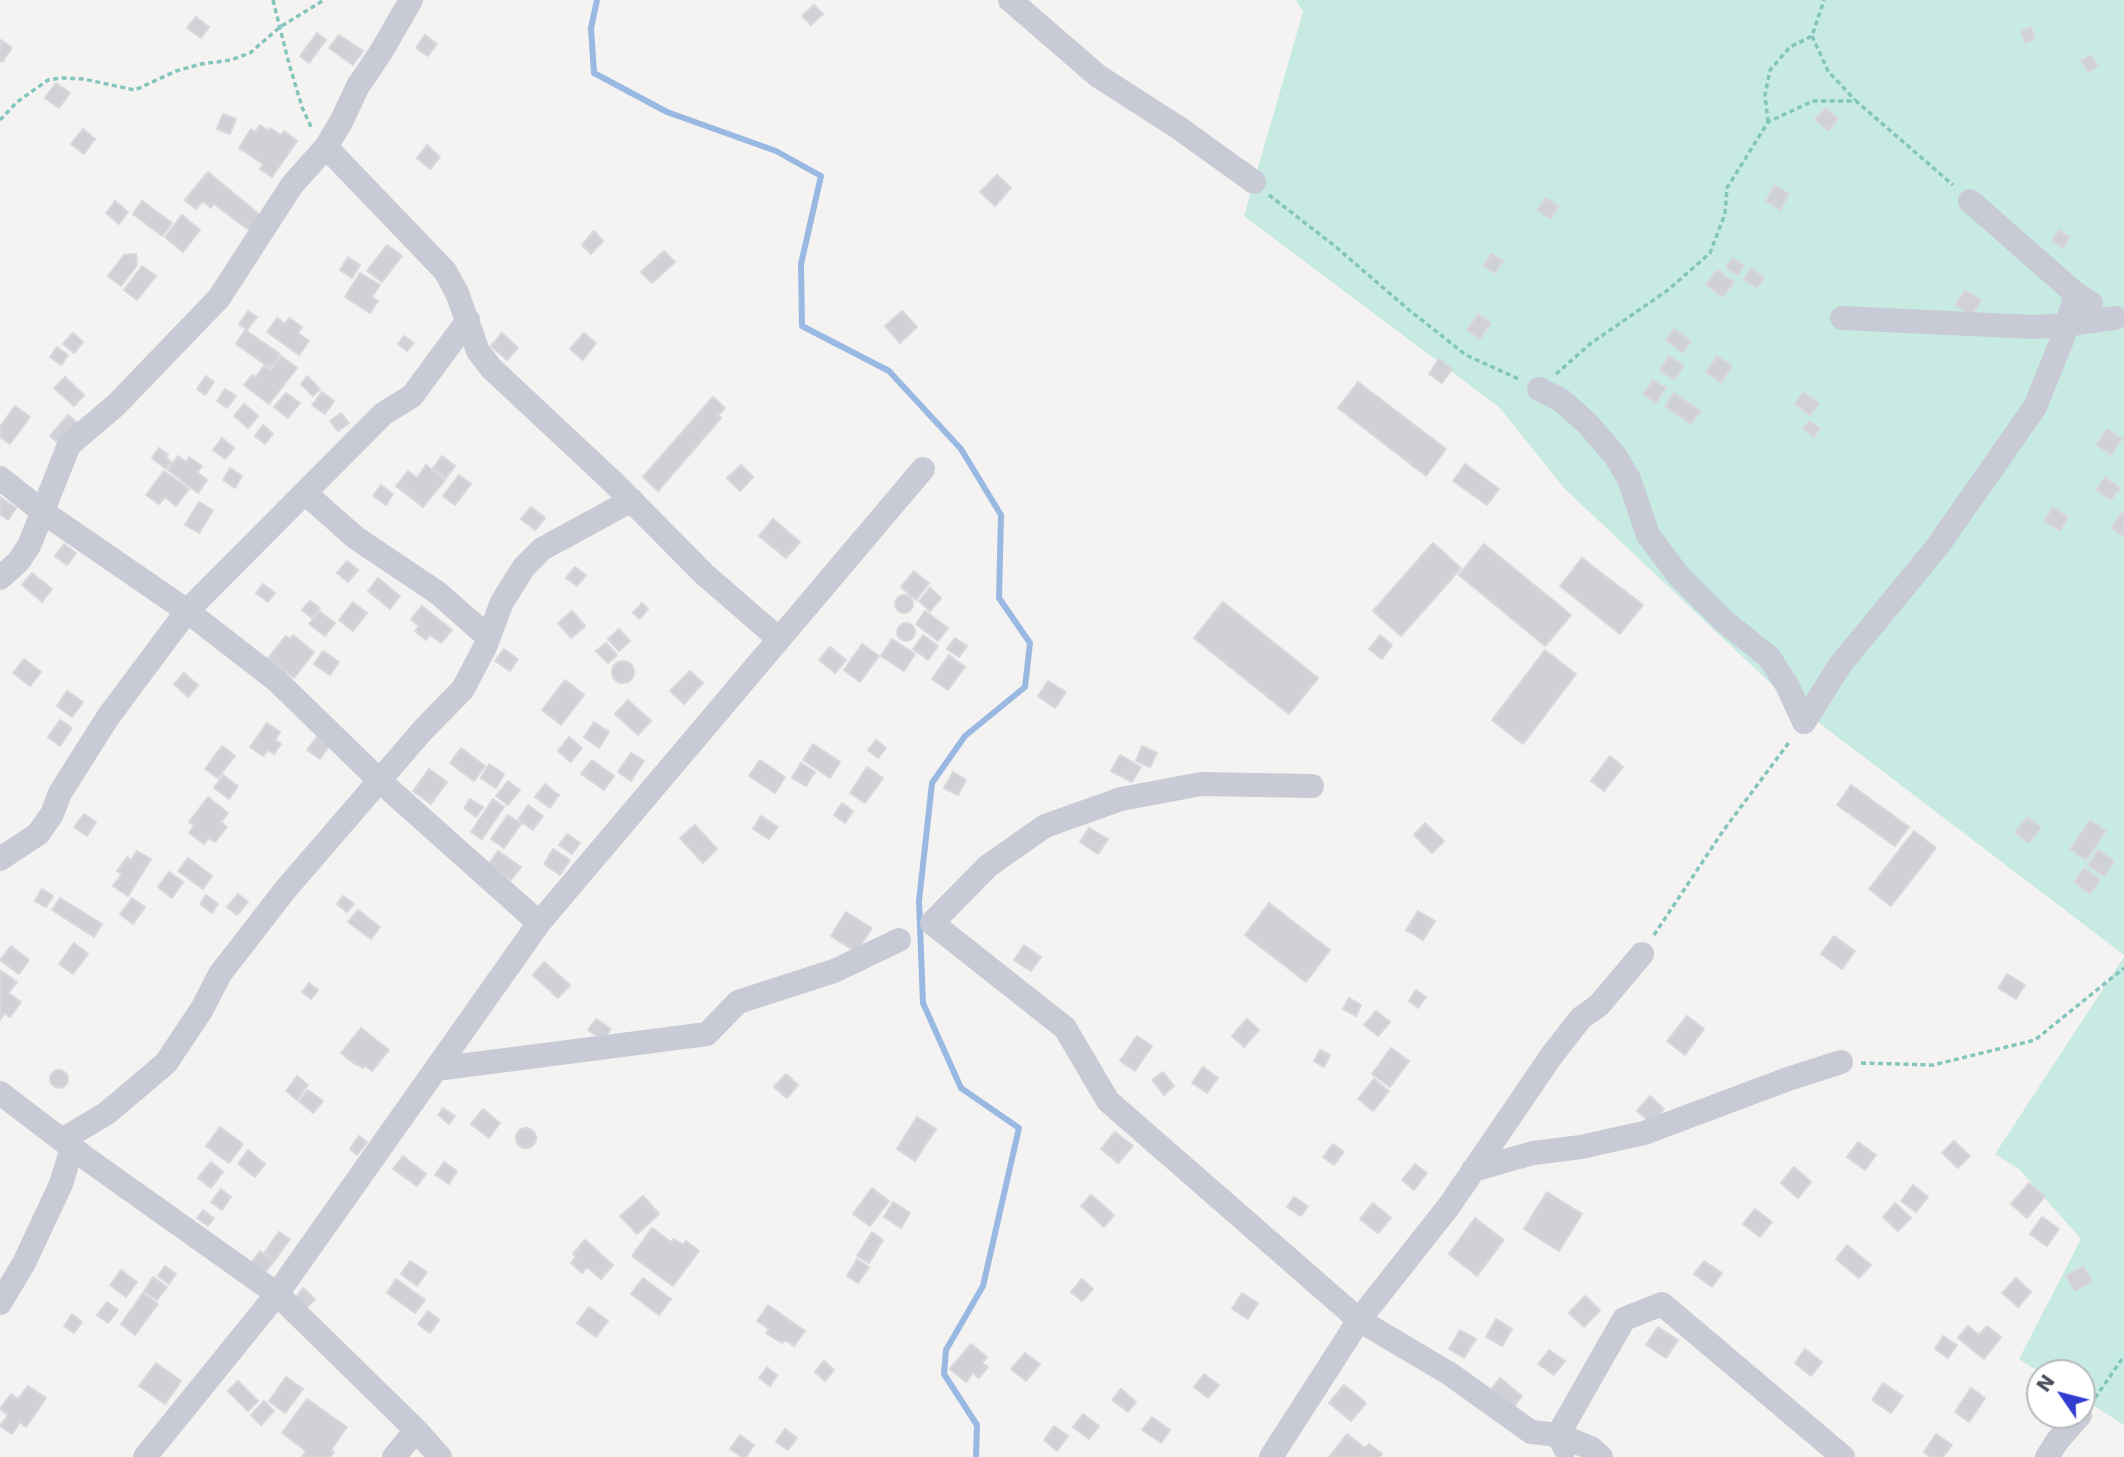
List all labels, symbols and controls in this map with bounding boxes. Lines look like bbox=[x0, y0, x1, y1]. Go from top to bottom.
north arrow bbox=[2026, 1359, 2096, 1429]
text: N bbox=[2032, 1370, 2059, 1396]

